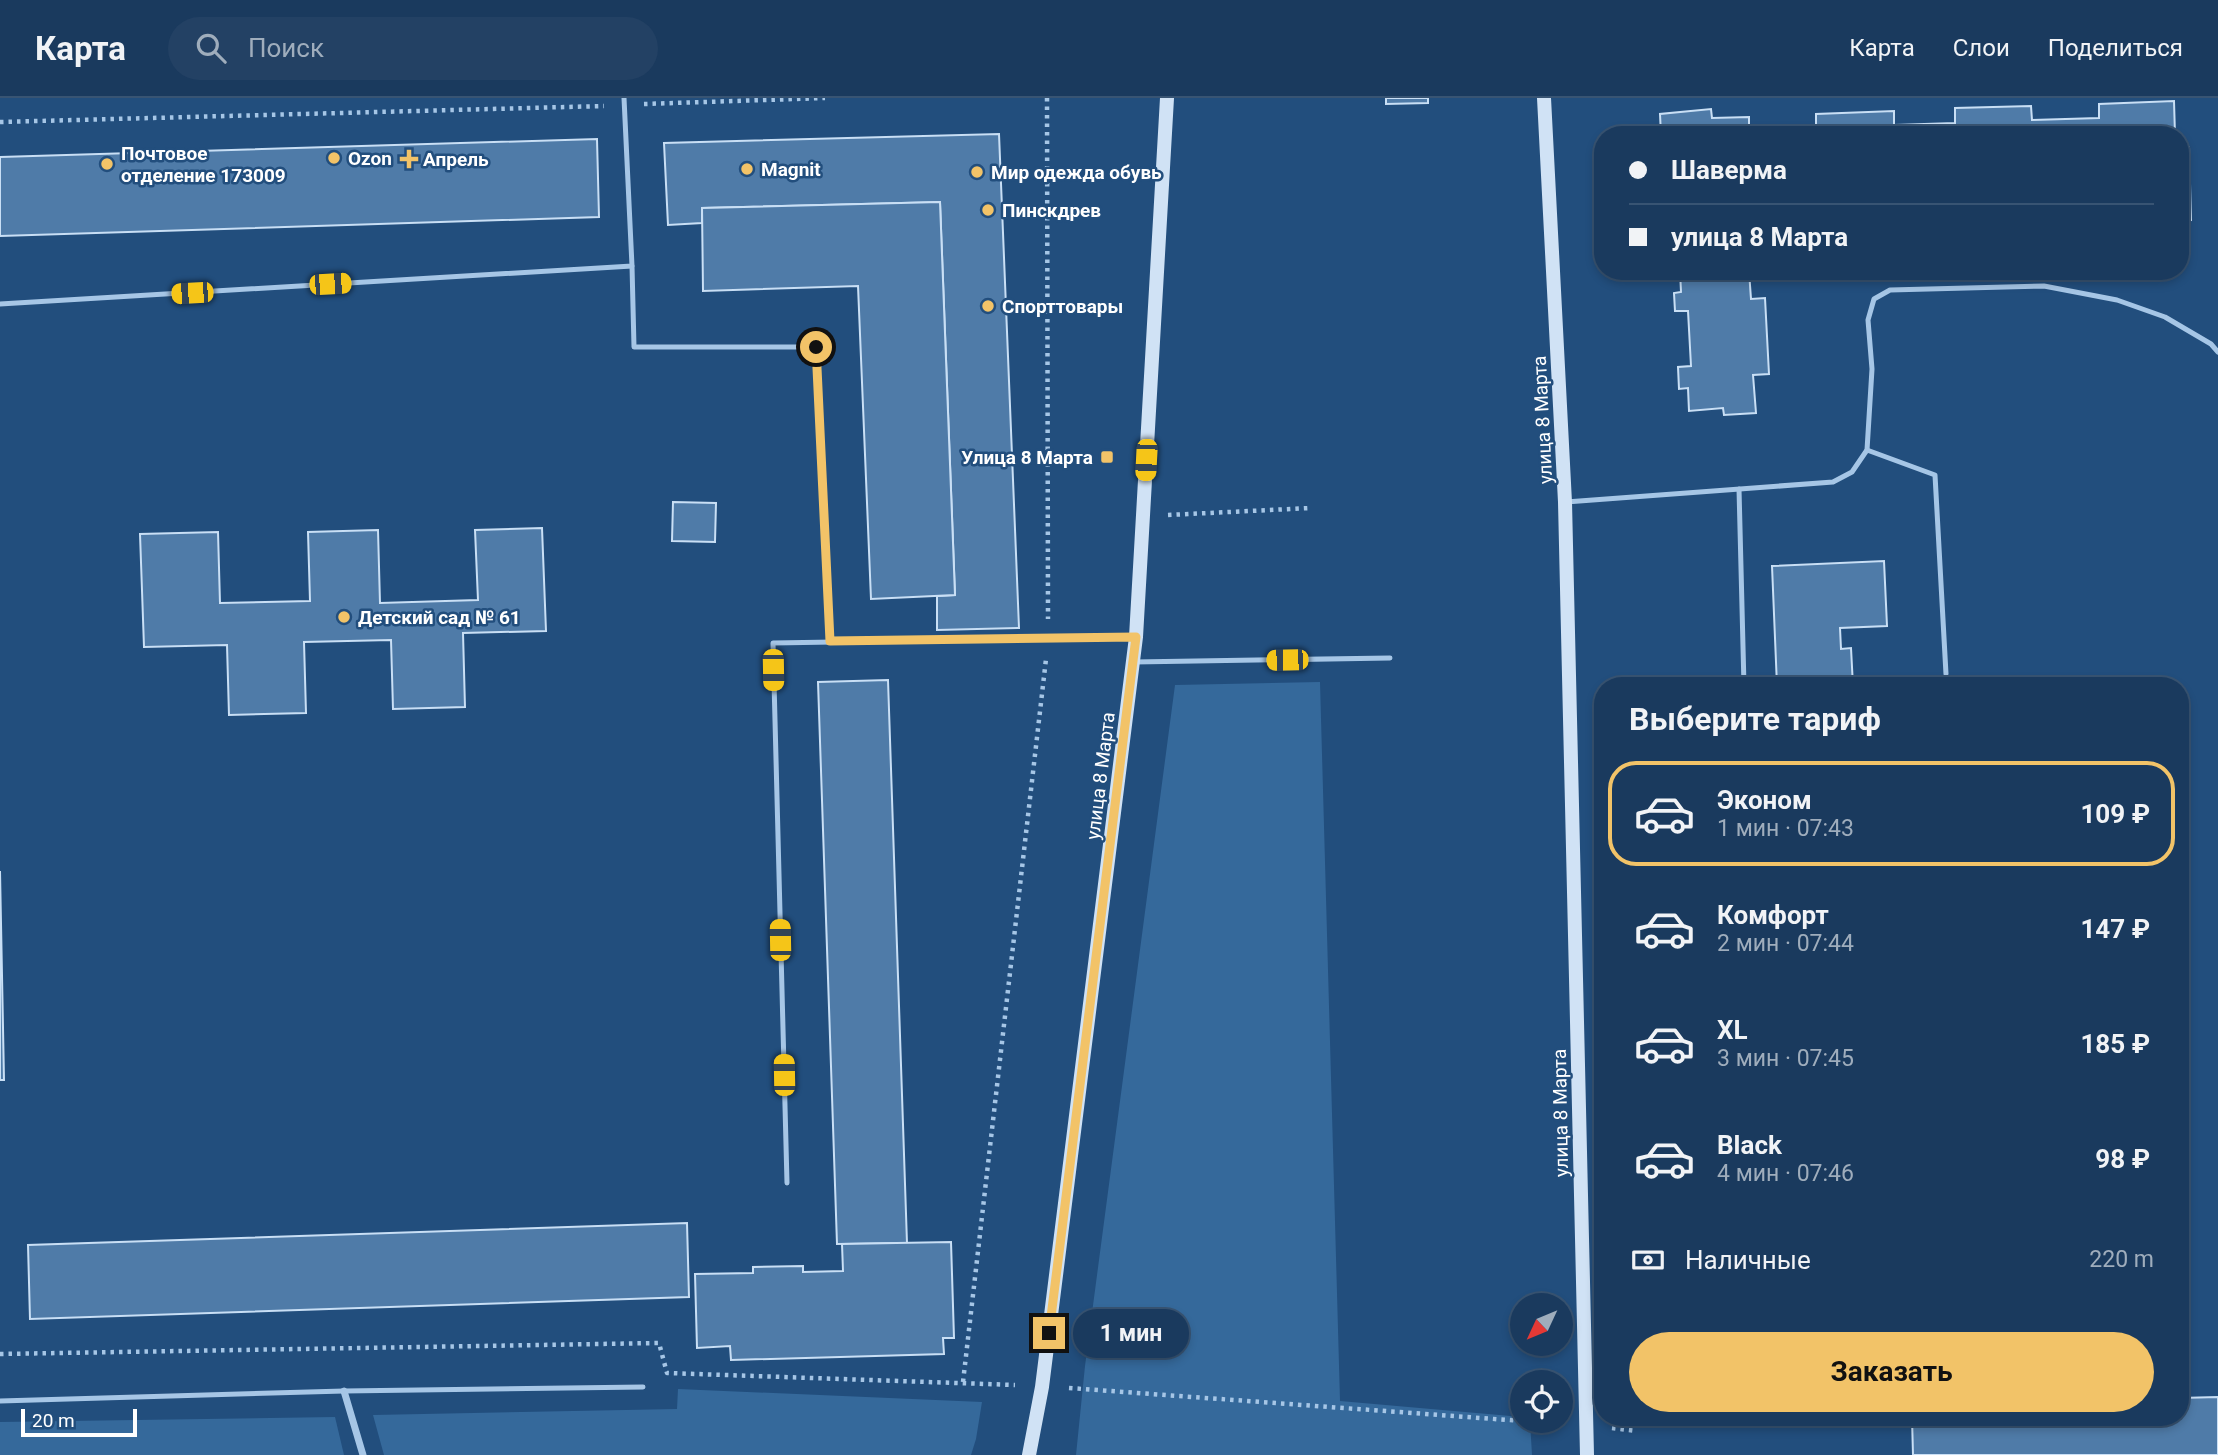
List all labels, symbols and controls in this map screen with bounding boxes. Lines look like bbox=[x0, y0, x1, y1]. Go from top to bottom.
search box bbox=[168, 17, 658, 80]
text: Карта bbox=[35, 29, 126, 68]
icon: search bbox=[192, 29, 230, 67]
text: Поиск bbox=[248, 33, 324, 63]
text: Карта bbox=[1849, 34, 1915, 62]
text: Слои bbox=[1953, 34, 2010, 62]
text: Поделиться bbox=[2048, 34, 2183, 62]
place label: Почтовое отделение 173009 bbox=[121, 142, 286, 187]
place label: Ozon bbox=[348, 147, 392, 170]
place label: Апрель bbox=[423, 148, 489, 171]
marker: Ozon bbox=[326, 150, 342, 166]
marker: Апрель bbox=[401, 151, 417, 167]
text: Шаверма bbox=[1671, 155, 1787, 185]
marker: Почтовое отделение 173009 bbox=[99, 156, 115, 172]
place label: Magnit bbox=[761, 158, 821, 181]
marker: Magnit bbox=[739, 161, 755, 177]
place label: Мир одежда обувь bbox=[991, 161, 1162, 184]
marker: Мир одежда обувь bbox=[969, 164, 985, 180]
place label: Пинскдрев bbox=[1002, 199, 1101, 222]
marker: Пинскдрев bbox=[980, 202, 996, 218]
text: улица 8 Марта bbox=[1671, 222, 1848, 252]
car bbox=[309, 272, 352, 296]
car bbox=[171, 281, 214, 305]
place label: Спорттовары bbox=[1002, 295, 1123, 318]
marker: Спорттовары bbox=[980, 298, 996, 314]
route start bbox=[800, 331, 832, 363]
street label: улица 8 Марта bbox=[1528, 355, 1557, 485]
car bbox=[1135, 438, 1158, 482]
place label: Улица 8 Марта bbox=[961, 446, 1093, 469]
marker: Улица 8 Марта bbox=[1099, 449, 1115, 465]
place label: Детский сад № 61 bbox=[358, 606, 521, 629]
marker: Детский сад № 61 bbox=[336, 609, 352, 625]
car bbox=[763, 649, 784, 691]
car bbox=[1266, 649, 1309, 671]
text: Выберите тариф bbox=[1629, 700, 1881, 738]
street label: улица 8 Марта bbox=[1081, 711, 1120, 841]
icon: car bbox=[1633, 782, 1696, 845]
text: Эконом bbox=[1717, 785, 1812, 815]
text: 109 ₽ bbox=[2080, 799, 2150, 829]
text: 1 мин · 07:43 bbox=[1717, 815, 1854, 842]
icon: car bbox=[1633, 897, 1696, 960]
text: Комфорт bbox=[1717, 900, 1829, 930]
text: 147 ₽ bbox=[2080, 914, 2150, 944]
car bbox=[770, 919, 791, 961]
text: 2 мин · 07:44 bbox=[1717, 930, 1854, 957]
icon: car bbox=[1633, 1012, 1696, 1075]
text: XL bbox=[1717, 1015, 1748, 1045]
text: 185 ₽ bbox=[2080, 1029, 2150, 1059]
text: 3 мин · 07:45 bbox=[1717, 1045, 1854, 1072]
street label: улица 8 Марта bbox=[1548, 1049, 1573, 1177]
car bbox=[774, 1054, 795, 1096]
icon: car bbox=[1633, 1127, 1696, 1190]
text: Black bbox=[1717, 1130, 1782, 1160]
text: 98 ₽ bbox=[2095, 1144, 2150, 1174]
text: 4 мин · 07:46 bbox=[1717, 1160, 1854, 1187]
icon: cash bbox=[1629, 1241, 1667, 1279]
text: Наличные bbox=[1685, 1245, 1811, 1275]
text: 220 m bbox=[2089, 1246, 2154, 1273]
north arrow bbox=[1510, 1293, 1573, 1356]
map controls bbox=[1510, 1293, 1573, 1433]
callout: 1 мин bbox=[1074, 1308, 1189, 1358]
route end bbox=[1033, 1317, 1065, 1349]
text: 1 мин bbox=[1100, 1320, 1162, 1347]
button: Заказать bbox=[1629, 1332, 2154, 1412]
button: locate bbox=[1510, 1370, 1573, 1433]
scale bar bbox=[21, 1406, 136, 1438]
text: 20 m bbox=[32, 1409, 75, 1432]

